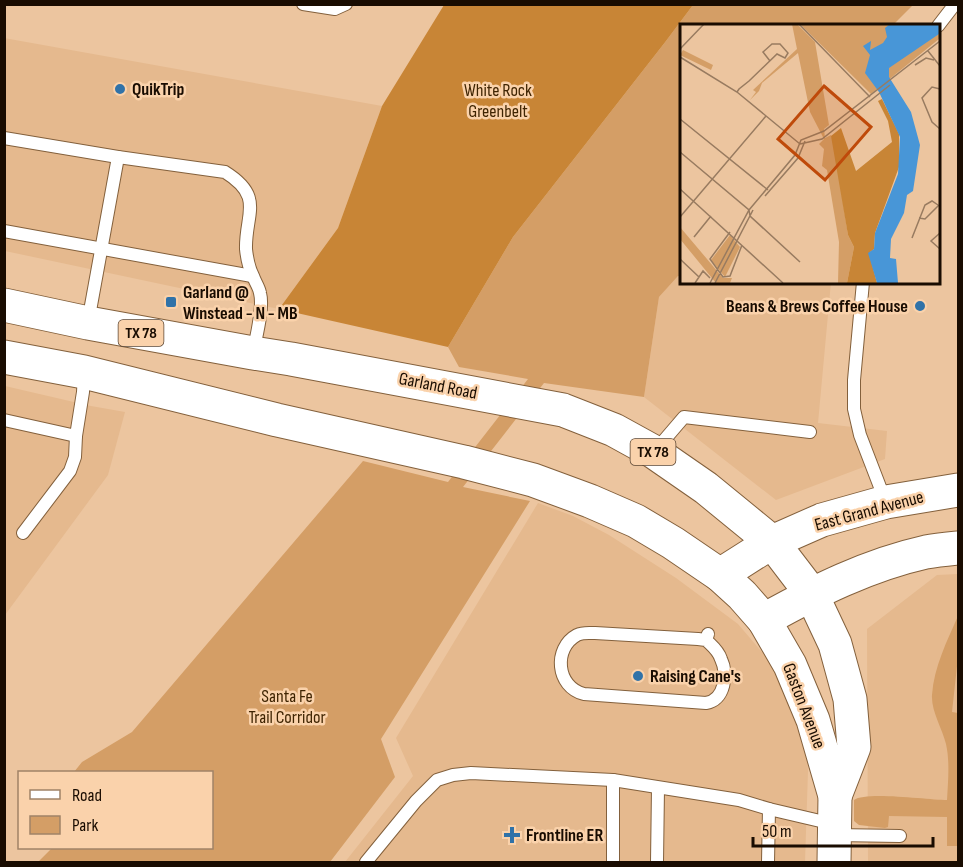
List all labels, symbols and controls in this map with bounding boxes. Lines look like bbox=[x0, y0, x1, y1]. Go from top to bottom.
inset map bbox=[680, 24, 939, 284]
place label: QuikTrip bbox=[132, 79, 185, 100]
park label: White Rock Greenbelt bbox=[464, 80, 532, 122]
marker: QuikTrip bbox=[113, 82, 127, 96]
place label: Garland @ Winstead - N - MB bbox=[183, 282, 298, 324]
marker: Garland @ Winstead - N - MB bbox=[164, 295, 178, 309]
place label: Beans & Brews Coffee House bbox=[726, 296, 908, 317]
marker: Beans & Brews Coffee House bbox=[913, 299, 927, 313]
road number: TX 78 bbox=[118, 320, 164, 346]
street label: Garland Road bbox=[397, 368, 479, 404]
road number: TX 78 bbox=[630, 439, 676, 465]
street label: East Grand Avenue bbox=[812, 486, 926, 536]
street label: Gaston Avenue bbox=[778, 660, 830, 752]
place label: Raising Cane's bbox=[650, 666, 741, 687]
marker: Raising Cane's bbox=[631, 669, 645, 683]
park label: Santa Fe Trail Corridor bbox=[248, 686, 326, 728]
legend bbox=[18, 771, 213, 849]
text: Road bbox=[72, 785, 102, 806]
scale bar bbox=[753, 810, 933, 848]
text: Park bbox=[72, 815, 98, 836]
text: 50 m bbox=[762, 821, 792, 842]
place label: Frontline ER bbox=[526, 825, 603, 846]
marker: Frontline ER bbox=[503, 826, 521, 844]

